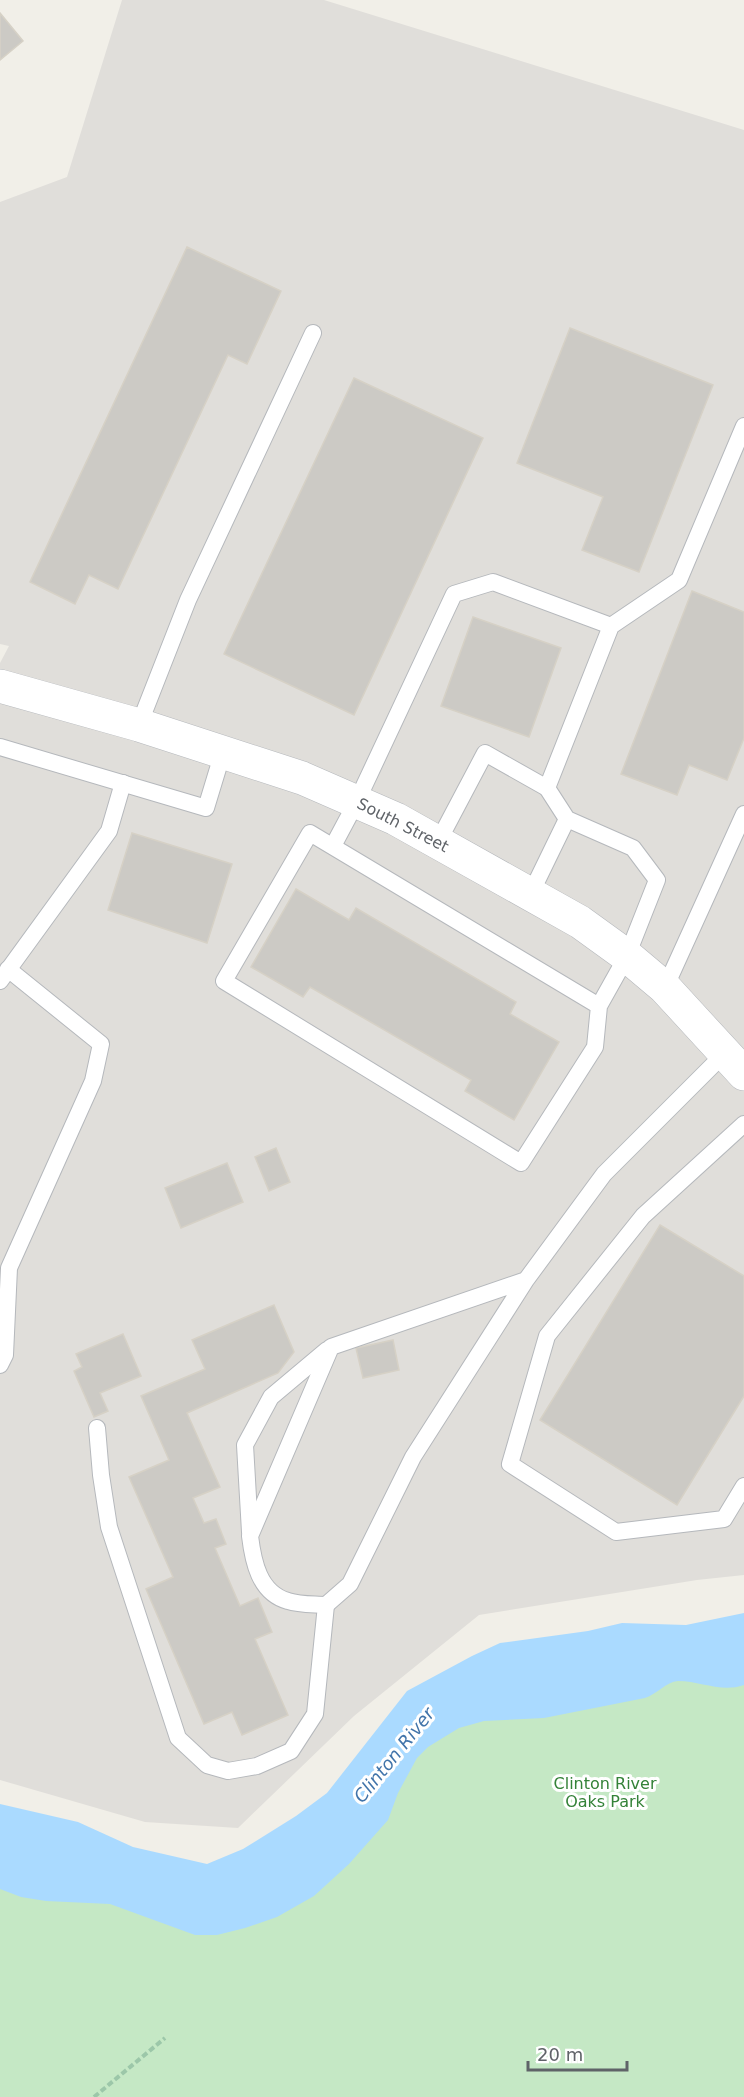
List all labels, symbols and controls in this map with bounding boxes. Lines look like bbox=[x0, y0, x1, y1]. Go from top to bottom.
street label: South Street bbox=[354, 794, 452, 856]
water label: Clinton River bbox=[349, 1702, 440, 1807]
park label: Clinton River Oaks Park bbox=[554, 1774, 657, 1811]
scale bar bbox=[528, 2034, 627, 2072]
text: 20 m bbox=[537, 2044, 583, 2065]

